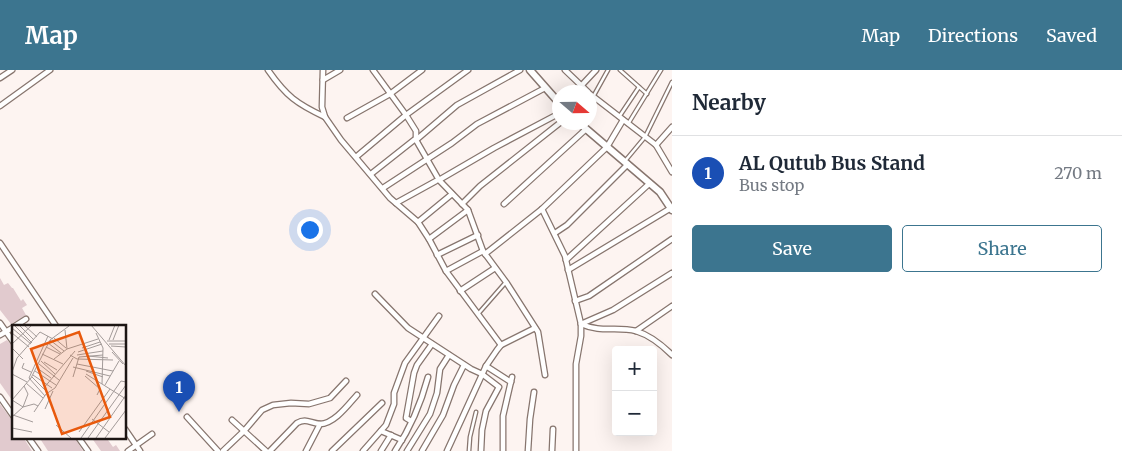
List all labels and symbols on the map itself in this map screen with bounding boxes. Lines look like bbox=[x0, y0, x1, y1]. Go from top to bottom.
north arrow bbox=[552, 85, 597, 130]
your location bbox=[297, 217, 323, 243]
inset map bbox=[12, 325, 126, 438]
pin: 1 bbox=[163, 371, 195, 412]

